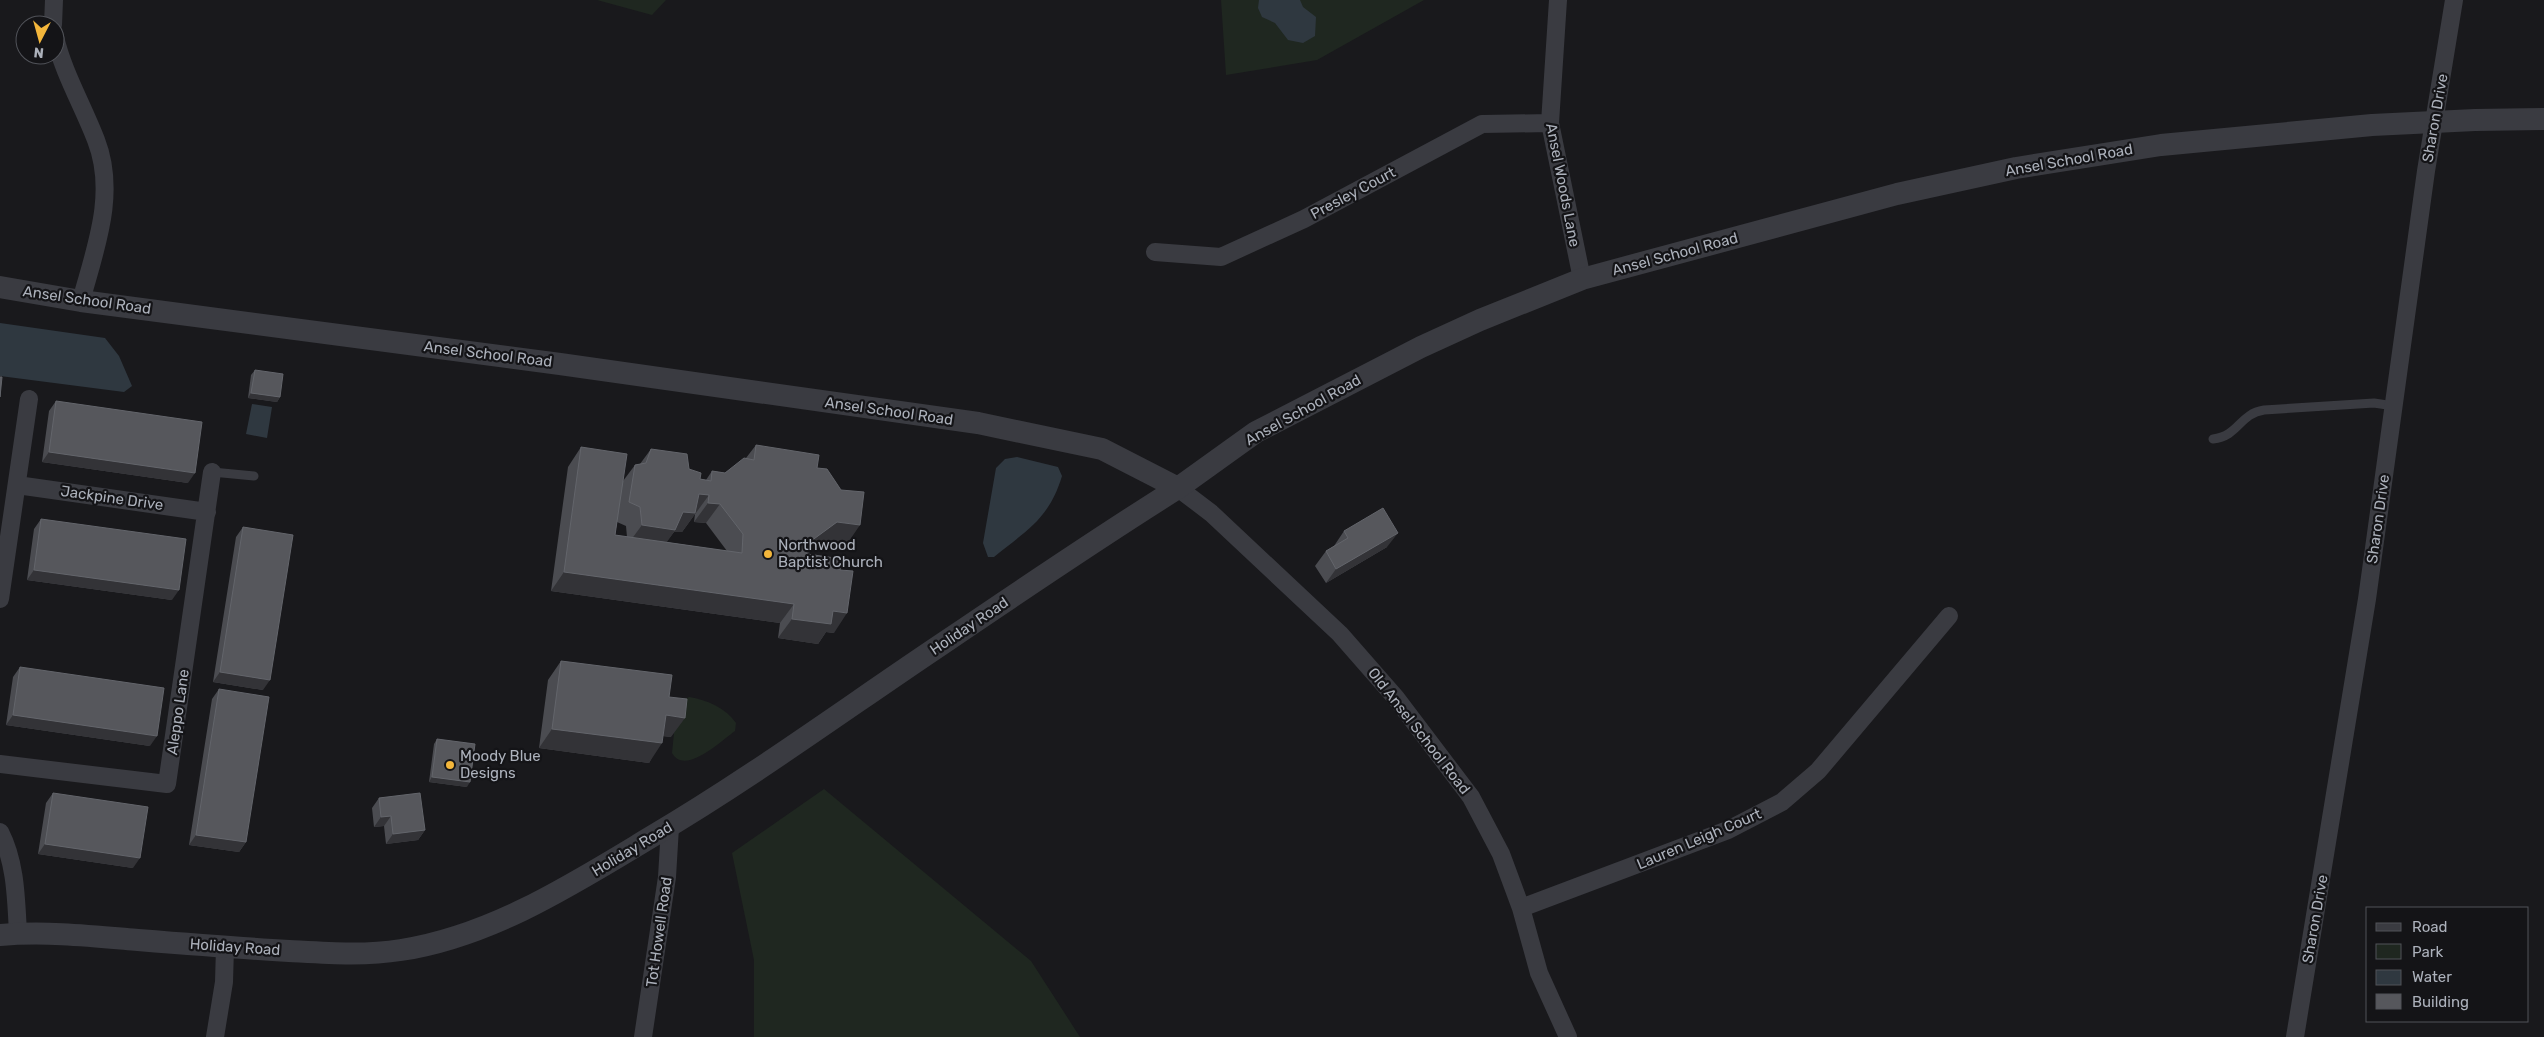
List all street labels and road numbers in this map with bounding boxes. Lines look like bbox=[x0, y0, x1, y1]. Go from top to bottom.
street label: Sharon Drive bbox=[2418, 72, 2452, 164]
street label: Ansel Woods Lane bbox=[1542, 122, 1584, 248]
street label: Ansel School Road bbox=[2004, 140, 2134, 180]
street label: Presley Court bbox=[1307, 163, 1399, 223]
street label: Ansel School Road bbox=[1610, 229, 1740, 279]
street label: Ansel School Road bbox=[22, 282, 152, 318]
street label: Ansel School Road bbox=[423, 337, 553, 371]
street label: Ansel School Road bbox=[1242, 371, 1364, 449]
street label: Ansel School Road bbox=[824, 393, 954, 429]
street label: Sharon Drive bbox=[2363, 473, 2393, 565]
street label: Jackpine Drive bbox=[59, 482, 165, 514]
street label: Holiday Road bbox=[926, 593, 1012, 659]
street label: Old Ansel School Road bbox=[1364, 664, 1474, 798]
street label: Aleppo Lane bbox=[163, 668, 193, 756]
street label: Lauren Leigh Court bbox=[1634, 805, 1764, 873]
street label: Holiday Road bbox=[588, 818, 676, 880]
street label: Sharon Drive bbox=[2298, 873, 2332, 965]
street label: Tot Howell Road bbox=[642, 876, 676, 988]
street label: Holiday Road bbox=[189, 935, 281, 959]

